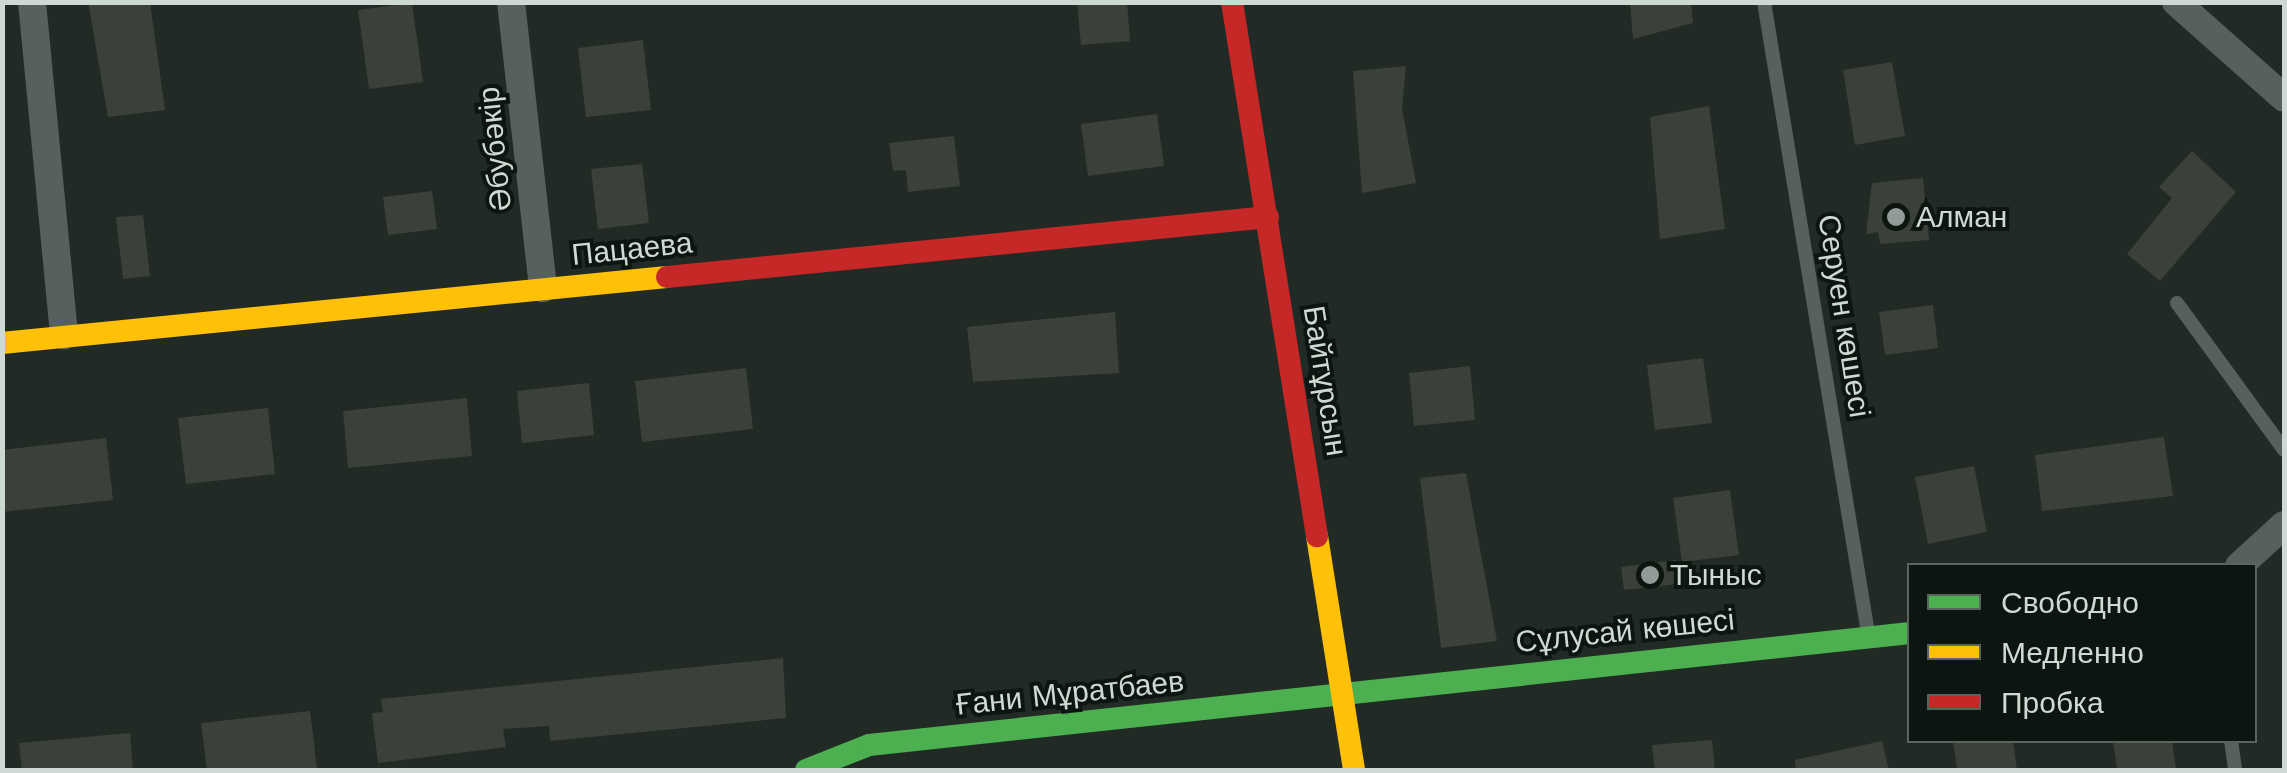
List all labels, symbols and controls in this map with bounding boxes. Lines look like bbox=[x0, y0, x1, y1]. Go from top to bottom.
street label: Әбубәкір bbox=[471, 85, 519, 213]
place label: Алман bbox=[1916, 199, 2007, 235]
marker: Алман bbox=[1885, 206, 1907, 228]
street label: Серуен көшесі bbox=[1810, 212, 1878, 420]
street label: Пацаева bbox=[570, 225, 694, 273]
street label: Байтұрсын bbox=[1295, 303, 1355, 459]
place label: Тыныс bbox=[1670, 557, 1762, 593]
legend bbox=[1907, 563, 2257, 743]
marker: Тыныс bbox=[1639, 564, 1661, 586]
text: Свободно bbox=[2001, 585, 2139, 620]
street label: Сұлусай көшесі bbox=[1514, 602, 1736, 660]
text: Медленно bbox=[2001, 635, 2144, 670]
street label: Ғани Мұратбаев bbox=[954, 663, 1186, 723]
text: Пробка bbox=[2001, 685, 2104, 720]

